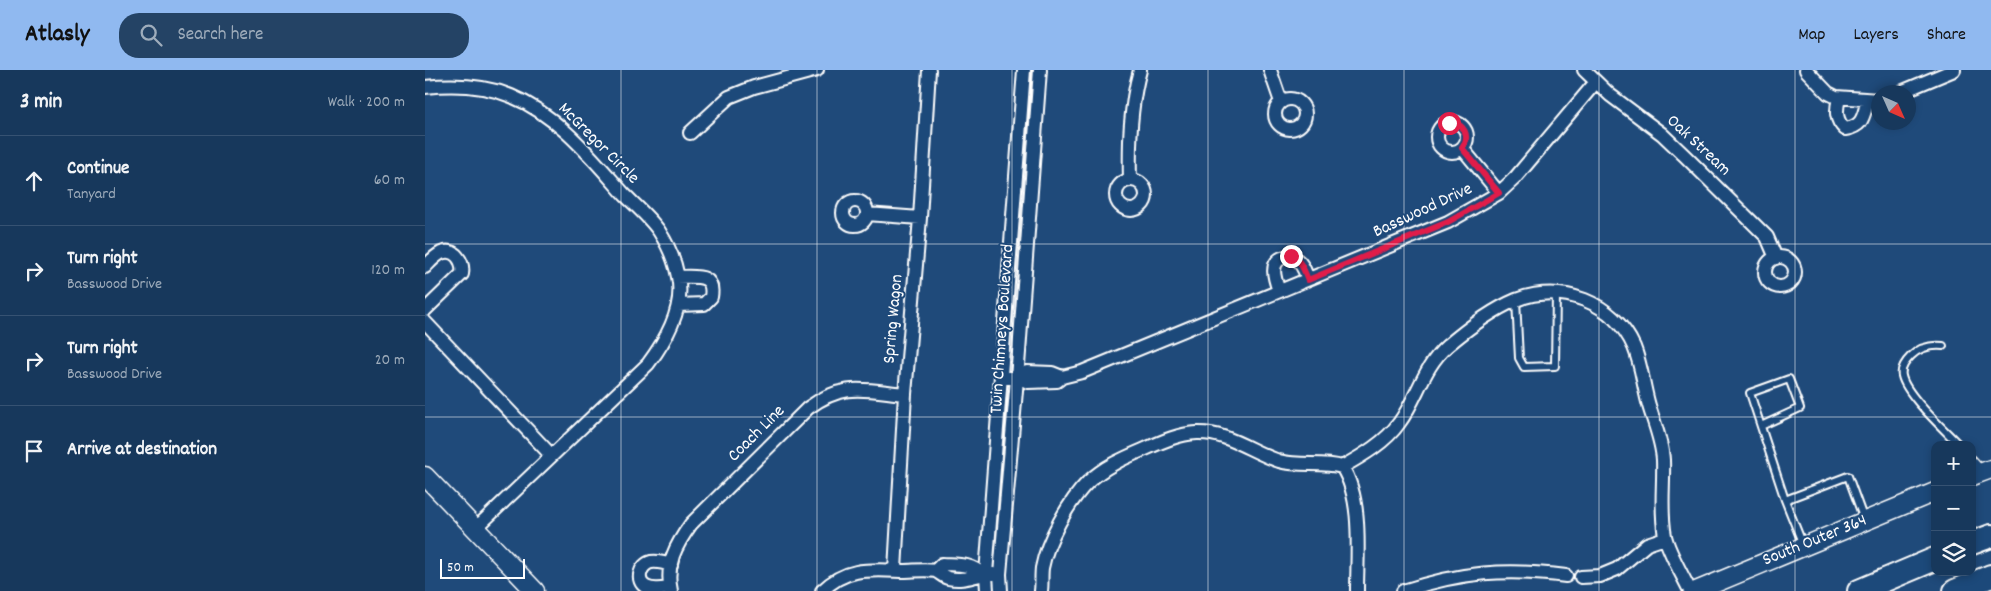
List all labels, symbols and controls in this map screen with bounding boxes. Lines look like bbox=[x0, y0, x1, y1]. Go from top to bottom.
search box bbox=[119, 13, 469, 58]
text: Atlasly bbox=[25, 18, 89, 52]
icon: search bbox=[137, 21, 165, 49]
text: Search here bbox=[177, 22, 263, 49]
text: Map bbox=[1798, 23, 1825, 48]
text: Layers bbox=[1853, 23, 1899, 48]
text: Share bbox=[1927, 23, 1966, 48]
north arrow bbox=[1871, 85, 1916, 130]
text: 3 min bbox=[20, 88, 62, 118]
text: Walk · 200 m bbox=[328, 91, 405, 114]
street label: McGregor Circle bbox=[552, 98, 645, 191]
street label: Oak Stream bbox=[1660, 109, 1736, 183]
route start bbox=[1438, 112, 1461, 135]
text: Continue bbox=[67, 156, 129, 183]
icon: ahead bbox=[20, 167, 48, 195]
text: 60 m bbox=[374, 169, 405, 192]
street label: Basswood Drive bbox=[1369, 177, 1477, 245]
text: Tanyard bbox=[67, 183, 116, 206]
street label: Twin Chimneys Boulevard bbox=[985, 243, 1021, 415]
route end bbox=[1280, 245, 1303, 268]
text: Turn right bbox=[67, 246, 138, 273]
icon: right bbox=[20, 257, 48, 285]
text: 120 m bbox=[371, 259, 405, 282]
text: Basswood Drive bbox=[67, 273, 162, 296]
street label: Spring Wagon bbox=[878, 273, 910, 365]
text: Turn right bbox=[67, 336, 138, 363]
icon: right bbox=[20, 347, 48, 375]
text: 20 m bbox=[375, 349, 405, 372]
text: Basswood Drive bbox=[67, 363, 162, 386]
street label: Coach Line bbox=[723, 400, 791, 468]
icon: arrive bbox=[20, 437, 48, 465]
text: Arrive at destination bbox=[67, 437, 217, 464]
map controls bbox=[1931, 441, 1976, 576]
button: + bbox=[1931, 441, 1976, 486]
button: − bbox=[1931, 486, 1976, 531]
street label: South Outer 364 bbox=[1759, 509, 1871, 573]
button: layers bbox=[1931, 531, 1976, 576]
scale bar bbox=[440, 556, 525, 579]
text: 50 m bbox=[447, 558, 474, 578]

